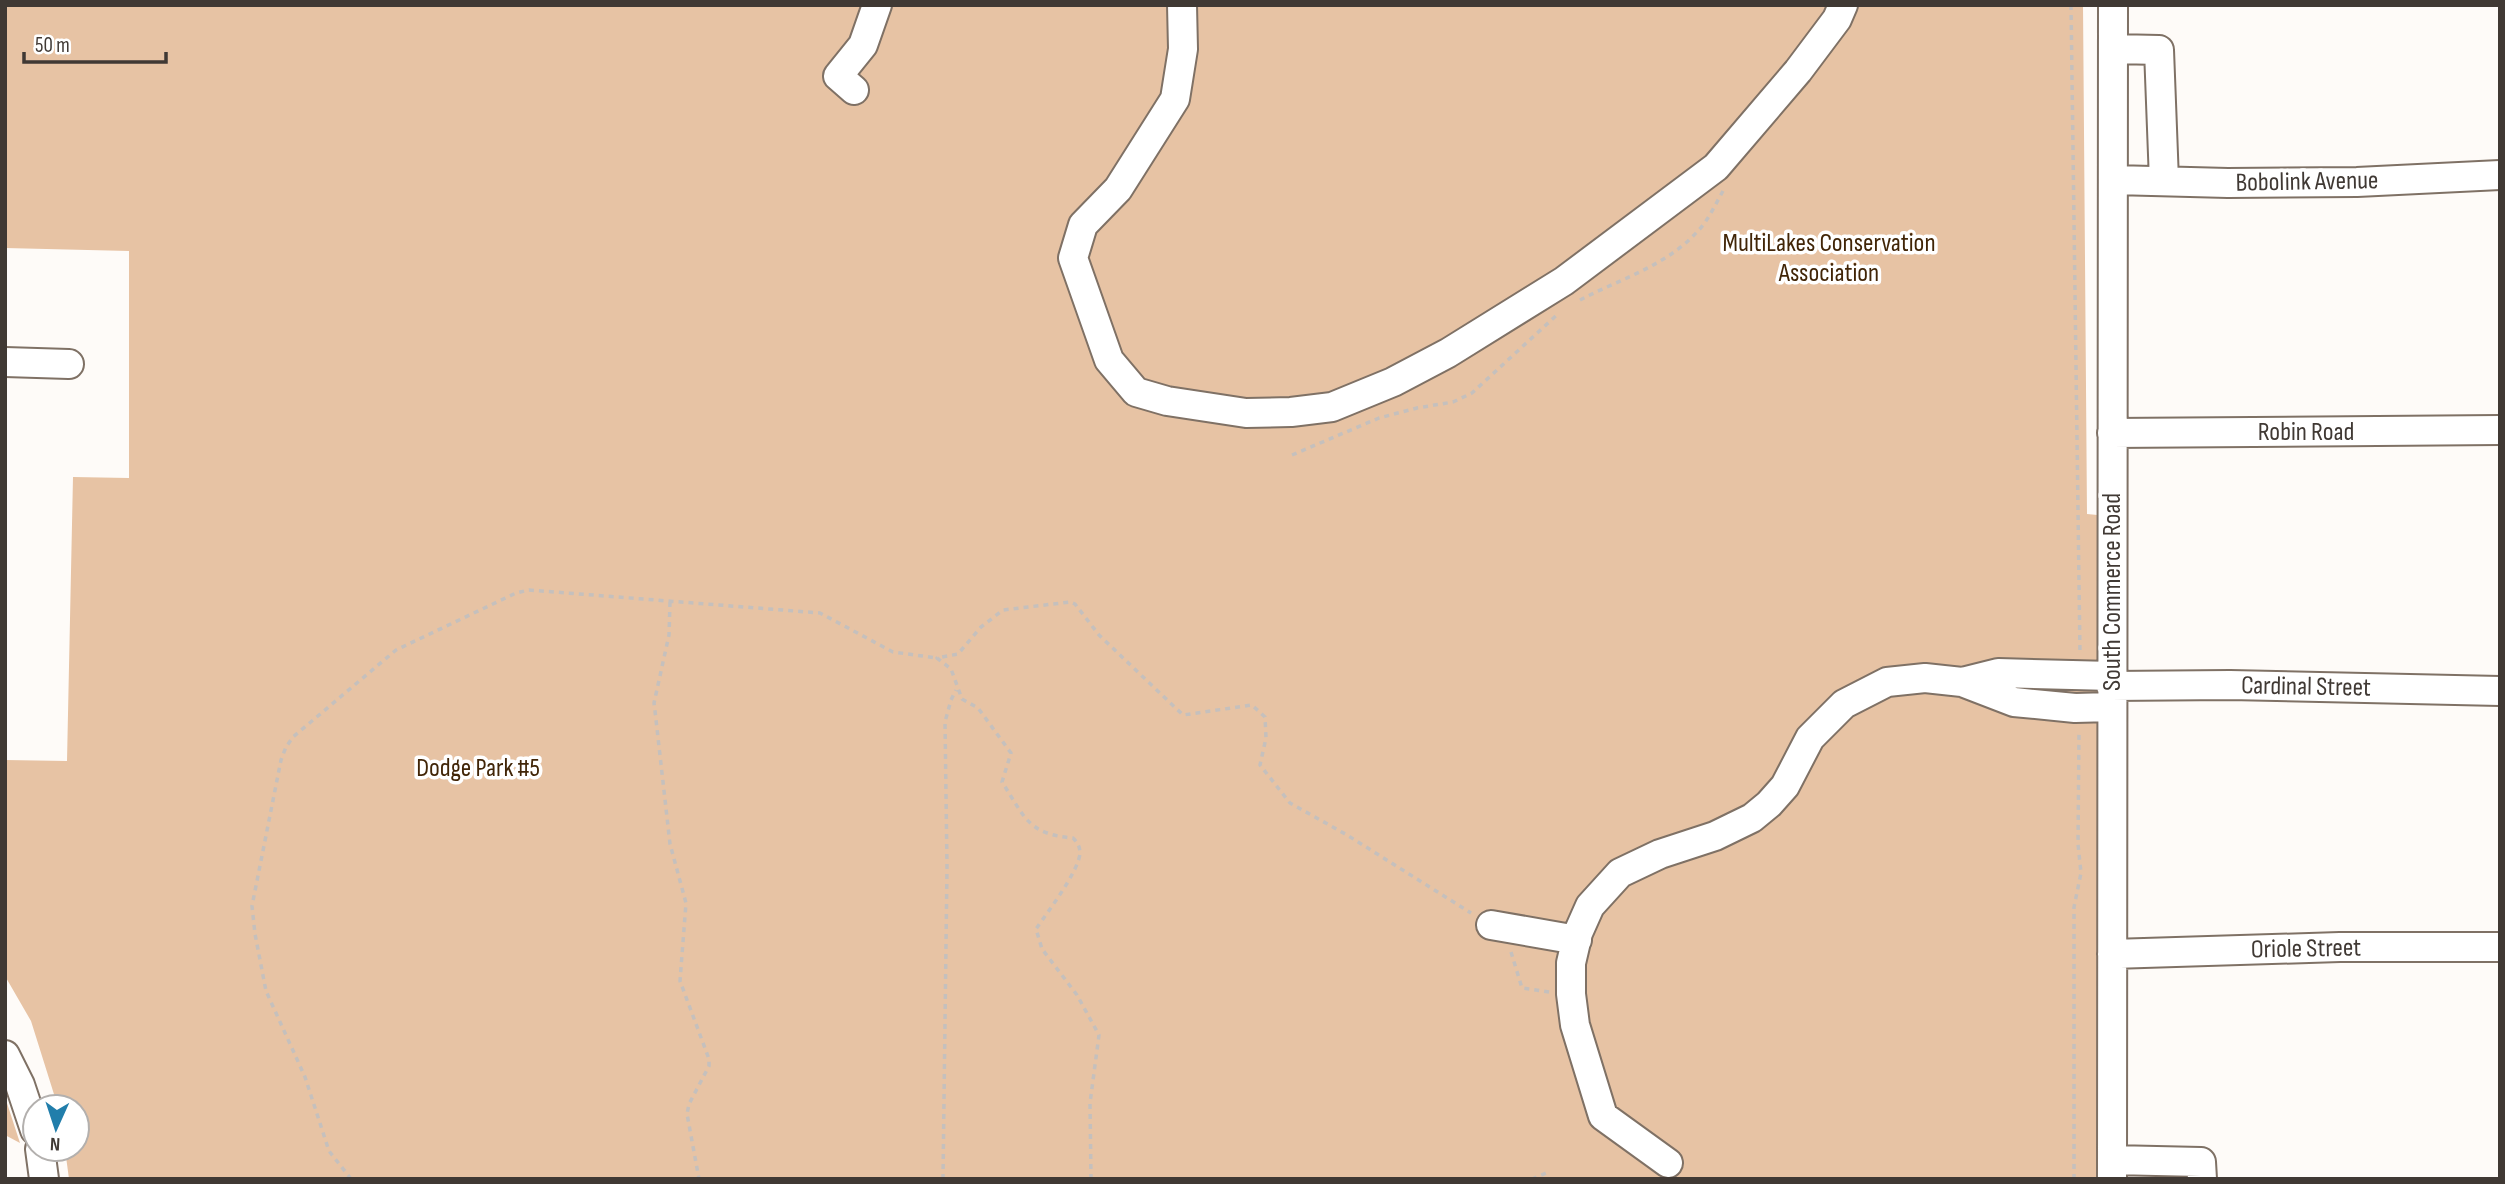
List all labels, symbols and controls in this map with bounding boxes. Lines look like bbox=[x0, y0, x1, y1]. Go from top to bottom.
scale bar bbox=[24, 21, 166, 65]
text: 50 m bbox=[35, 33, 70, 58]
street label: Bobolink Avenue bbox=[2235, 165, 2379, 199]
park label: MultiLakes Conservation Association bbox=[1722, 228, 1936, 289]
street label: Robin Road bbox=[2258, 417, 2354, 448]
street label: South Commerce Road bbox=[2097, 493, 2128, 691]
street label: Cardinal Street bbox=[2241, 670, 2371, 704]
park label: Dodge Park #5 bbox=[416, 753, 540, 784]
street label: Oriole Street bbox=[2251, 933, 2361, 965]
north arrow bbox=[21, 1093, 91, 1163]
text: N bbox=[50, 1132, 61, 1155]

